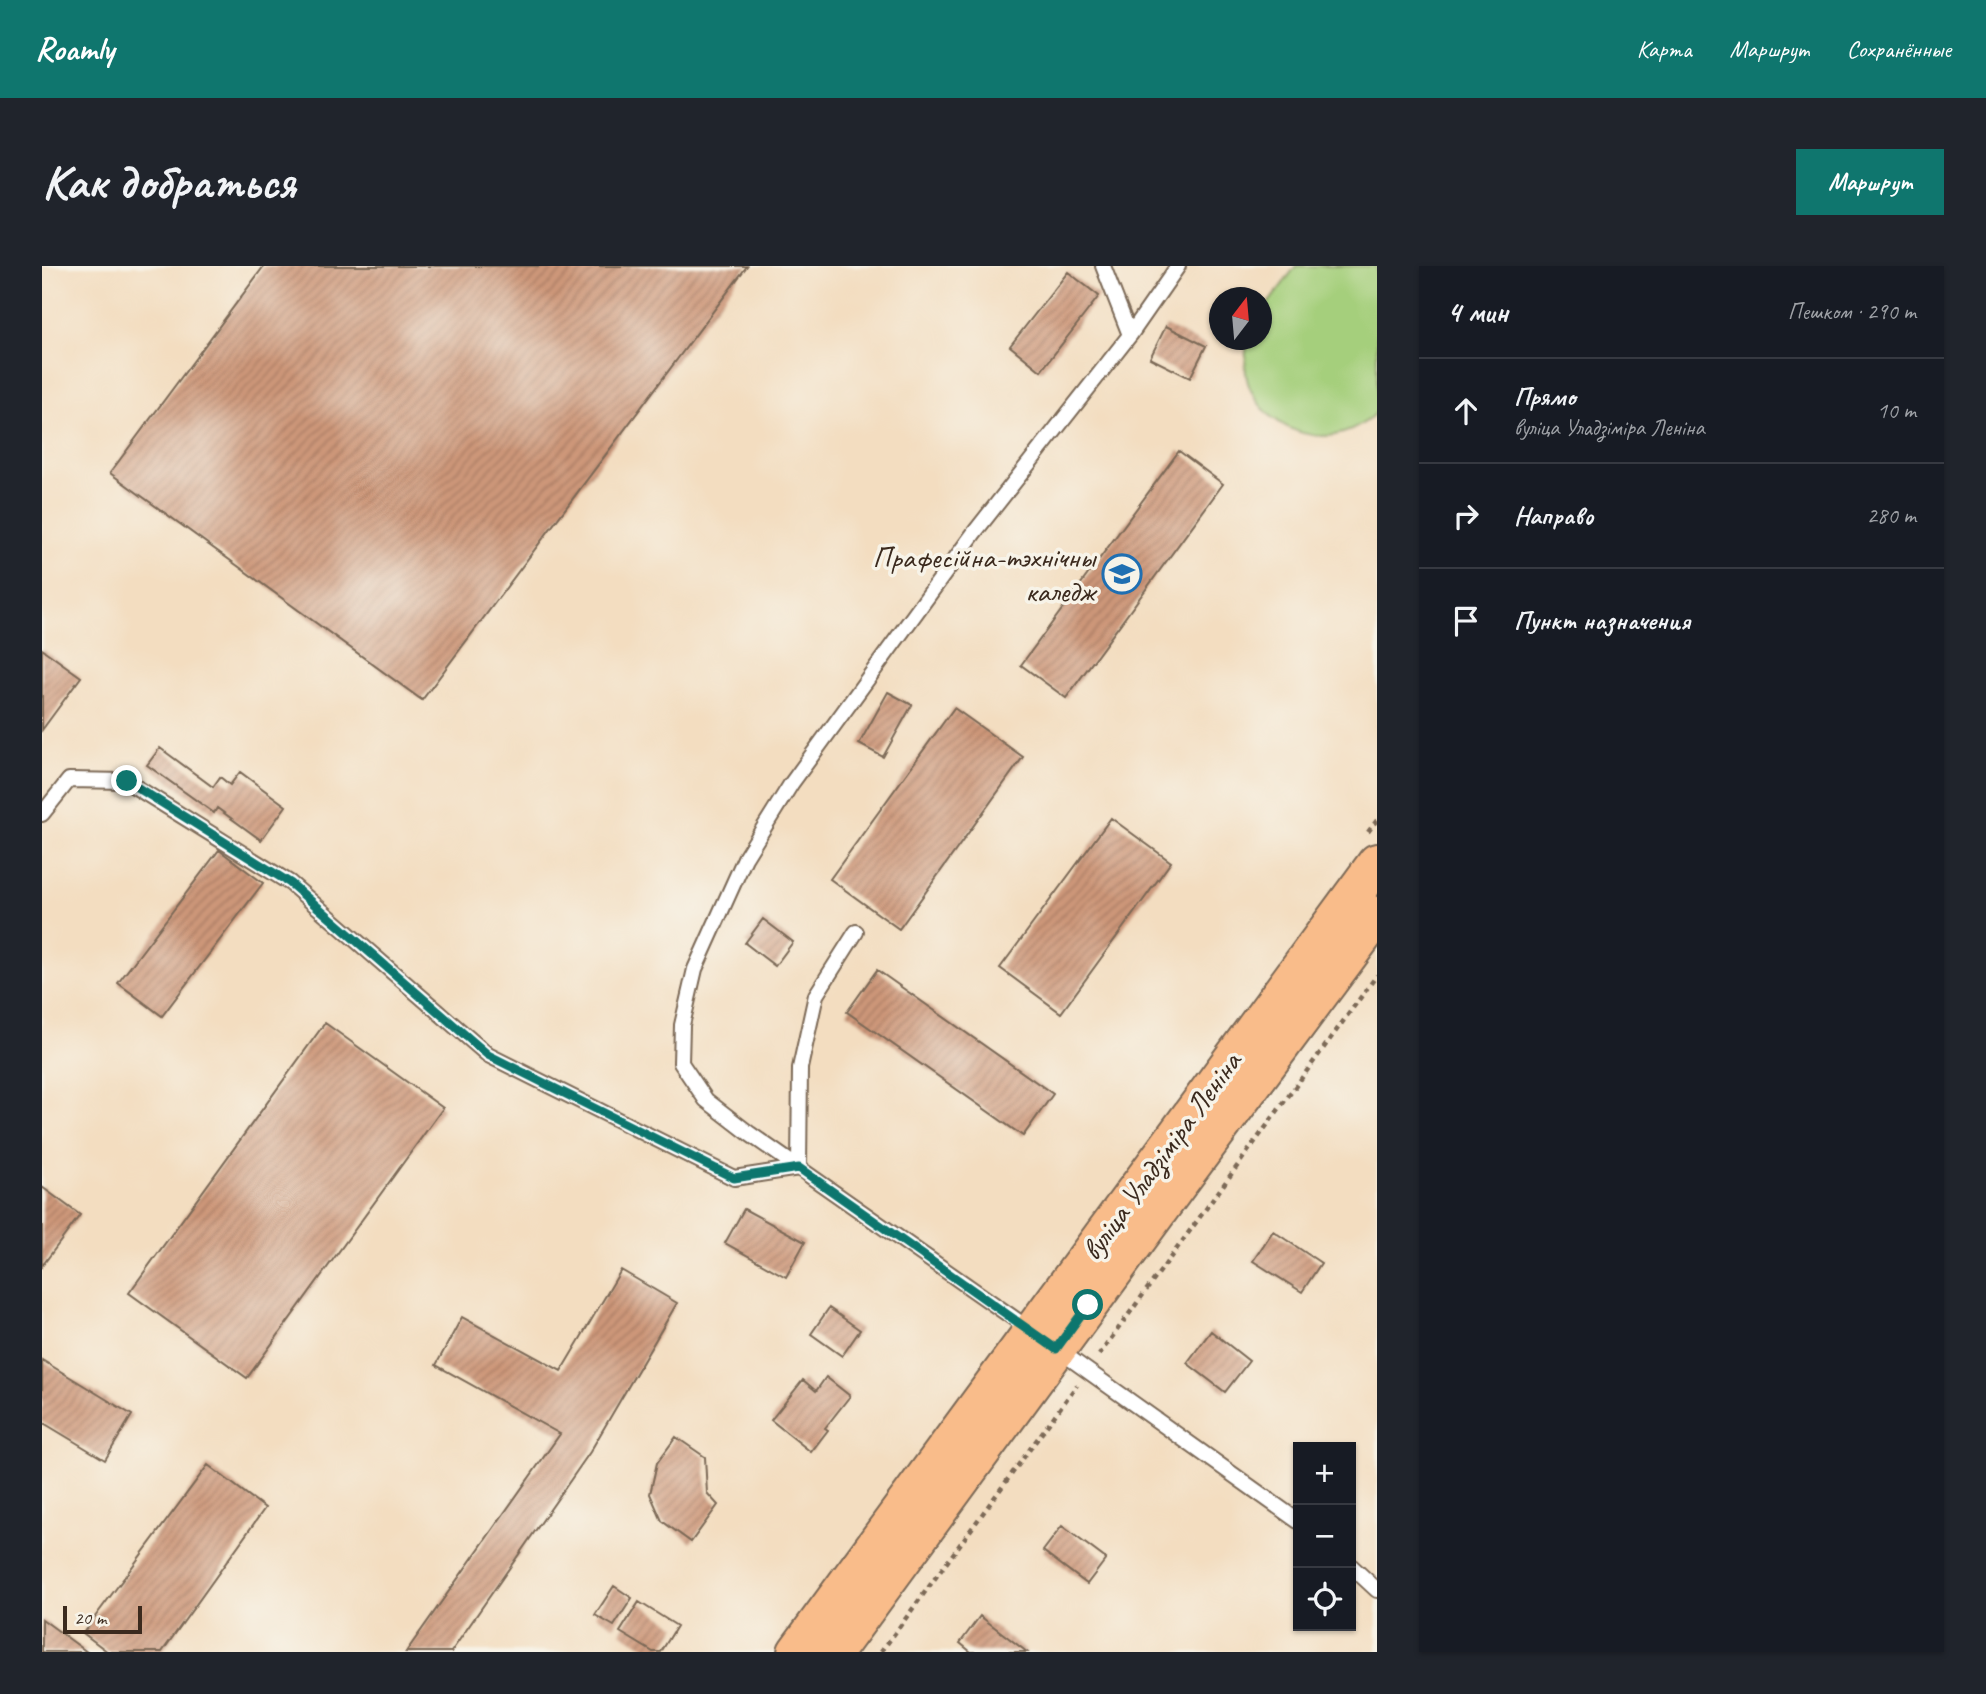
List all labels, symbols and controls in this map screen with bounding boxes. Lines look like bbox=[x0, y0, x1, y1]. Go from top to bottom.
text: Roamly bbox=[35, 28, 114, 70]
text: Карта bbox=[1637, 34, 1692, 64]
text: Маршрут bbox=[1730, 34, 1809, 64]
text: Сохранённые bbox=[1847, 34, 1951, 64]
button: Маршрут bbox=[1796, 149, 1944, 215]
text: Как добраться bbox=[42, 151, 295, 213]
north arrow bbox=[1209, 287, 1272, 350]
text: 4 мин bbox=[1447, 293, 1508, 331]
text: Пешком · 290 m bbox=[1788, 297, 1916, 326]
text: Прямо bbox=[1514, 380, 1576, 413]
icon: ahead bbox=[1447, 392, 1485, 430]
text: 10 m bbox=[1877, 396, 1916, 425]
text: вуліца Уладзіміра Леніна bbox=[1514, 413, 1704, 442]
icon: right bbox=[1447, 497, 1485, 535]
text: Направо bbox=[1514, 499, 1593, 532]
text: 280 m bbox=[1867, 501, 1916, 530]
place label: Прафесійна-тэхнічны каледж bbox=[872, 538, 1098, 610]
school or university icon: Прафесійна-тэхнічны каледж bbox=[1101, 553, 1143, 595]
icon: arrive bbox=[1447, 602, 1485, 640]
text: Пункт назначения bbox=[1514, 604, 1690, 637]
route end bbox=[111, 765, 142, 796]
street label: вуліца Уладзіміра Леніна bbox=[1073, 1043, 1250, 1268]
route start bbox=[1072, 1289, 1103, 1320]
map controls bbox=[1293, 1442, 1356, 1631]
button: + bbox=[1293, 1442, 1356, 1505]
button: − bbox=[1293, 1505, 1356, 1568]
button: locate bbox=[1293, 1568, 1356, 1631]
scale bar bbox=[63, 1603, 142, 1635]
text: 20 m bbox=[74, 1606, 106, 1630]

